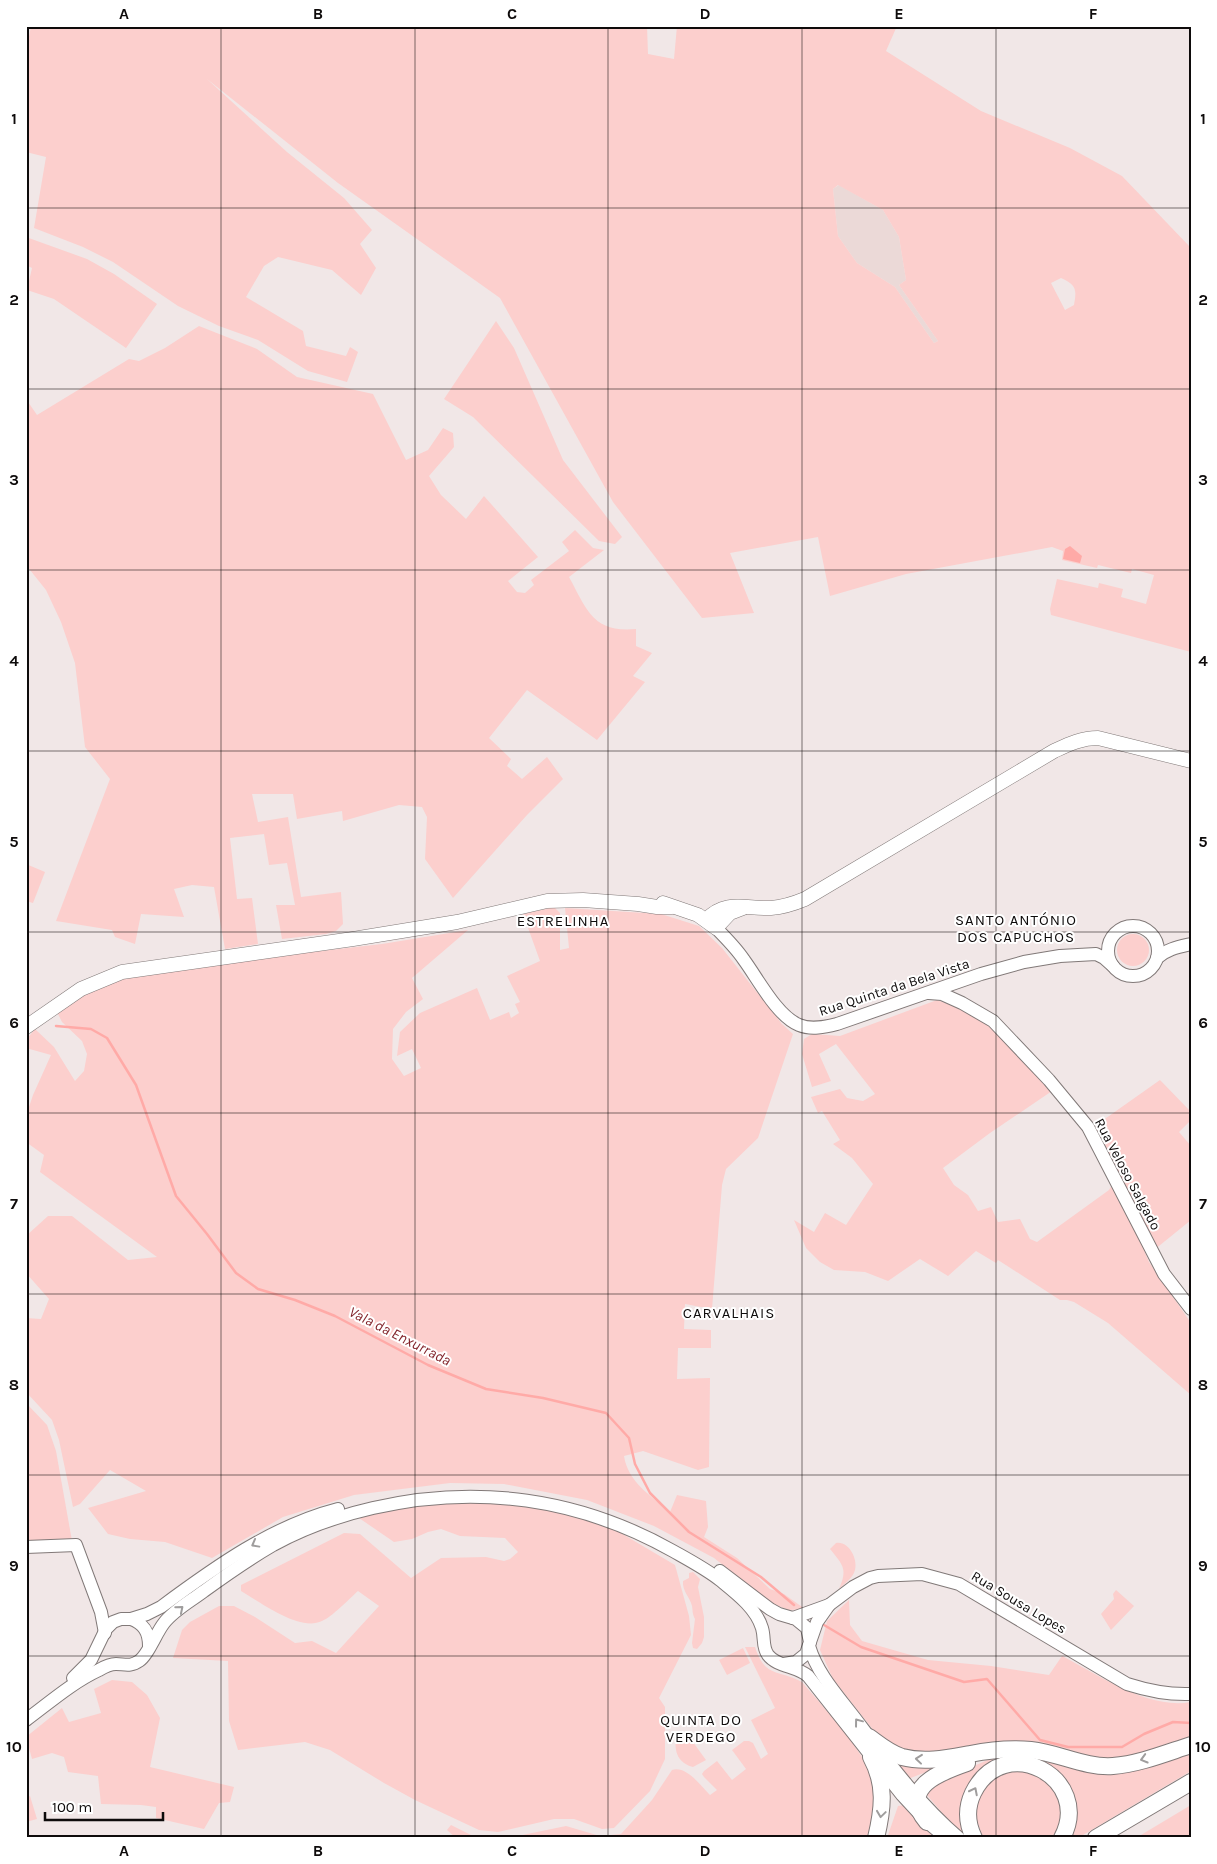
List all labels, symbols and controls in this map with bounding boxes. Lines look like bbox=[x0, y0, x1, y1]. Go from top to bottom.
text: A bbox=[119, 4, 129, 23]
text: B bbox=[313, 4, 323, 23]
text: C bbox=[507, 4, 517, 23]
text: D bbox=[700, 4, 711, 23]
text: E bbox=[894, 4, 904, 23]
text: F bbox=[1089, 4, 1098, 23]
text: 1 bbox=[11, 109, 17, 128]
text: 1 bbox=[1200, 109, 1206, 128]
text: 2 bbox=[9, 290, 19, 309]
text: 2 bbox=[1198, 290, 1208, 309]
text: 3 bbox=[9, 470, 19, 489]
text: 3 bbox=[1198, 470, 1208, 489]
text: 4 bbox=[9, 651, 19, 670]
text: 4 bbox=[1198, 651, 1208, 670]
text: 5 bbox=[9, 832, 19, 851]
text: 5 bbox=[1198, 832, 1208, 851]
district label: SANTO ANTÓNIO DOS CAPUCHOS bbox=[955, 911, 1077, 946]
district label: ESTRELINHA bbox=[517, 912, 609, 930]
street label: Rua Quinta da Bela Vista bbox=[817, 955, 972, 1020]
text: 6 bbox=[9, 1013, 19, 1032]
text: 6 bbox=[1198, 1013, 1208, 1032]
street label: Rua Veloso Salgado bbox=[1091, 1115, 1164, 1233]
text: 7 bbox=[10, 1194, 18, 1213]
text: 7 bbox=[1199, 1194, 1207, 1213]
water label: Vala da Enxurrada bbox=[346, 1302, 454, 1370]
district label: CARVALHAIS bbox=[683, 1304, 775, 1322]
text: 8 bbox=[9, 1375, 19, 1394]
text: 8 bbox=[1198, 1375, 1208, 1394]
one-way arrow bbox=[251, 1538, 260, 1548]
text: 9 bbox=[9, 1556, 19, 1575]
text: 9 bbox=[1198, 1556, 1208, 1575]
street label: Rua Sousa Lopes bbox=[968, 1567, 1069, 1638]
one-way arrow bbox=[174, 1607, 183, 1615]
district label: QUINTA DO VERDEGO bbox=[660, 1711, 742, 1746]
one-way arrow bbox=[854, 1718, 863, 1727]
text: 10 bbox=[6, 1737, 22, 1756]
text: 10 bbox=[1195, 1737, 1211, 1756]
one-way arrow bbox=[1140, 1753, 1148, 1764]
one-way arrow bbox=[915, 1754, 923, 1765]
one-way arrow bbox=[968, 1788, 978, 1797]
scale bar bbox=[45, 1789, 162, 1821]
text: 100 m bbox=[52, 1798, 92, 1816]
one-way arrow bbox=[876, 1811, 887, 1819]
text: A bbox=[119, 1841, 129, 1860]
text: B bbox=[313, 1841, 323, 1860]
text: C bbox=[507, 1841, 517, 1860]
text: D bbox=[700, 1841, 711, 1860]
text: E bbox=[894, 1841, 904, 1860]
text: F bbox=[1089, 1841, 1098, 1860]

